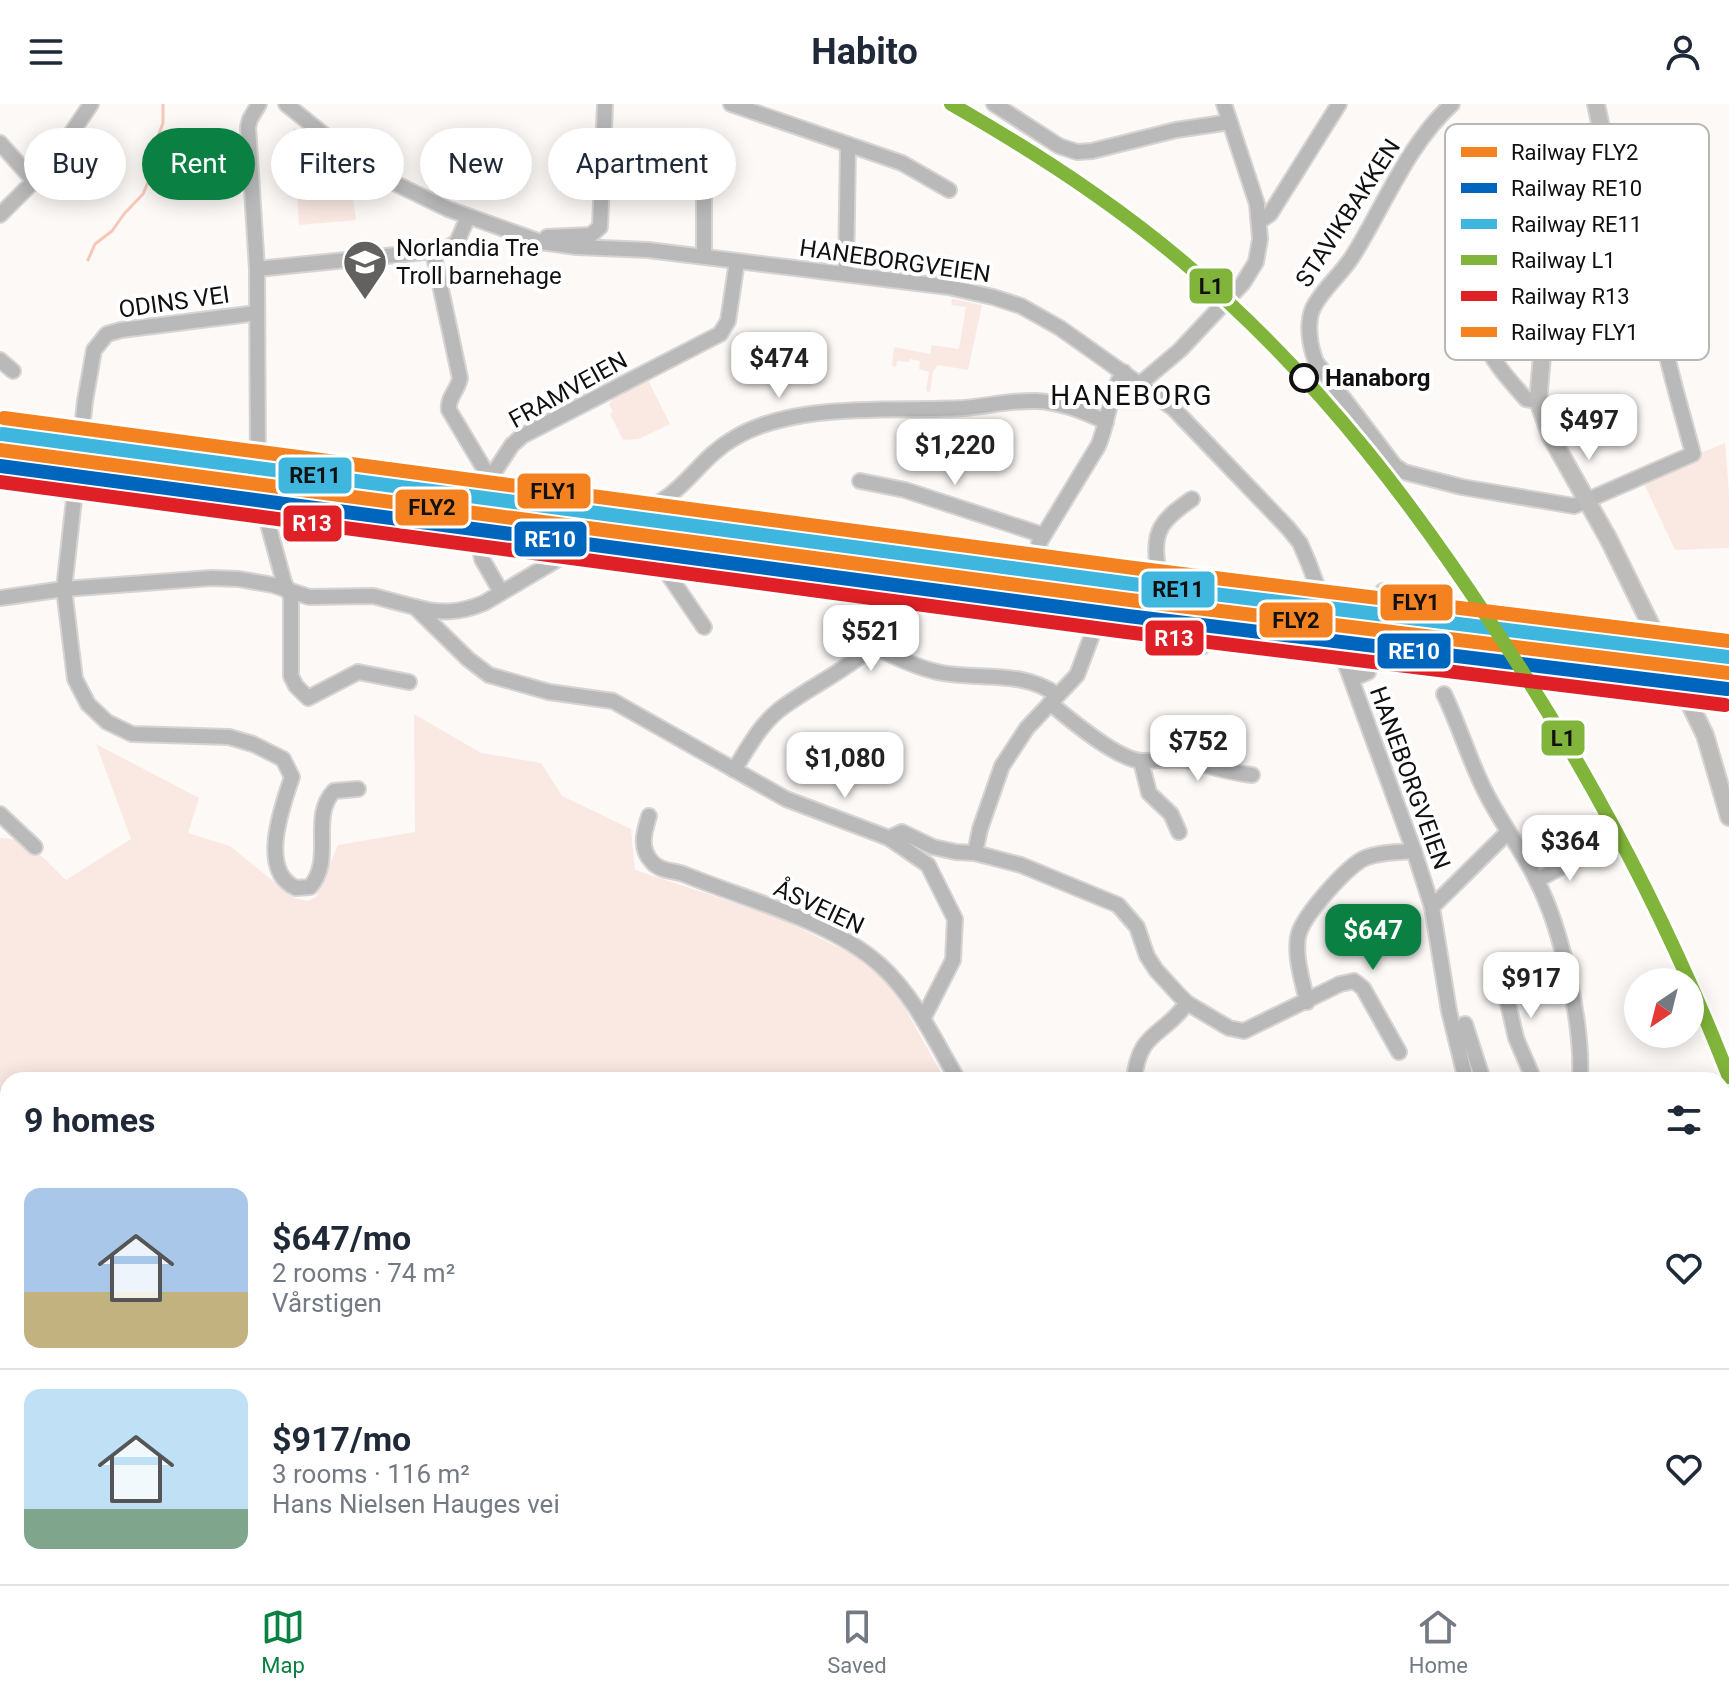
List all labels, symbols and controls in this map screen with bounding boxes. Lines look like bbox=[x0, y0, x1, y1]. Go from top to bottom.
icon: menu bbox=[24, 30, 68, 74]
icon: person bbox=[1661, 30, 1705, 74]
text: Habito bbox=[811, 31, 918, 73]
legend bbox=[1445, 124, 1709, 360]
chip: Buy bbox=[24, 128, 126, 200]
chip: Rent bbox=[142, 128, 255, 200]
chip: Filters bbox=[271, 128, 404, 200]
chip: New bbox=[420, 128, 532, 200]
chip: Apartment bbox=[548, 128, 736, 200]
street label: STAVIKBAKKEN bbox=[1290, 134, 1406, 292]
text: Railway FLY2 bbox=[1511, 140, 1638, 165]
text: Railway RE10 bbox=[1511, 176, 1642, 201]
text: Railway RE11 bbox=[1511, 212, 1642, 237]
place label: Norlandia Tre Troll barnehage bbox=[396, 234, 562, 290]
street label: HANEBORGVEIEN bbox=[798, 234, 992, 288]
school or university icon: Norlandia Tre Troll barnehage bbox=[341, 238, 389, 301]
text: Railway L1 bbox=[1511, 248, 1616, 273]
line badge: L1 bbox=[1188, 267, 1234, 305]
text: L1 bbox=[1199, 274, 1223, 299]
street label: ODINS VEI bbox=[117, 280, 231, 324]
text: Railway R13 bbox=[1511, 284, 1630, 309]
text: Railway FLY1 bbox=[1511, 320, 1638, 345]
pin: $474 bbox=[732, 332, 826, 400]
text: $474 bbox=[749, 343, 809, 373]
street label: FRAMVEIEN bbox=[504, 346, 632, 434]
marker: Hanaborg bbox=[1290, 364, 1318, 392]
place label: Hanaborg bbox=[1325, 364, 1430, 392]
district label: HANEBORG bbox=[1050, 379, 1214, 412]
pin: $497 bbox=[1542, 394, 1636, 462]
text: $497 bbox=[1559, 405, 1619, 435]
pin: $1,220 bbox=[890, 419, 1020, 487]
text: $1,220 bbox=[915, 430, 995, 460]
line badge: RE11 bbox=[277, 456, 353, 495]
text: RE11 bbox=[289, 463, 341, 488]
line badge: FLY1 bbox=[516, 472, 592, 510]
text: FLY1 bbox=[530, 479, 578, 504]
line badge: FLY2 bbox=[394, 488, 470, 527]
text: FLY2 bbox=[408, 495, 456, 520]
line badge: R13 bbox=[282, 504, 343, 543]
text: R13 bbox=[292, 511, 332, 536]
line badge: RE10 bbox=[513, 520, 588, 558]
text: RE10 bbox=[524, 527, 576, 552]
line badge: RE11 bbox=[1140, 570, 1216, 609]
text: RE11 bbox=[1152, 577, 1204, 602]
line badge: FLY1 bbox=[1379, 583, 1454, 622]
text: FLY1 bbox=[1392, 590, 1440, 615]
line badge: FLY2 bbox=[1258, 601, 1334, 639]
pin: $521 bbox=[824, 605, 918, 673]
text: FLY2 bbox=[1272, 608, 1320, 633]
text: $521 bbox=[841, 616, 901, 646]
line badge: R13 bbox=[1144, 619, 1205, 657]
text: R13 bbox=[1154, 626, 1194, 651]
line badge: RE10 bbox=[1376, 632, 1452, 670]
text: RE10 bbox=[1388, 639, 1440, 664]
street label: HANEBORGVEIEN bbox=[1364, 683, 1456, 873]
pin: $752 bbox=[1151, 715, 1245, 783]
line badge: L1 bbox=[1540, 719, 1586, 757]
text: $752 bbox=[1168, 726, 1228, 756]
text: L1 bbox=[1551, 726, 1575, 751]
pin: $1,080 bbox=[780, 732, 910, 800]
text: $1,080 bbox=[805, 743, 885, 773]
pin: $364 bbox=[1523, 815, 1617, 883]
text: $364 bbox=[1540, 826, 1600, 856]
street label: ÅSVEIEN bbox=[770, 873, 869, 940]
pin: $647 bbox=[1326, 904, 1420, 972]
text: $647 bbox=[1343, 915, 1403, 945]
pin: $917 bbox=[1484, 952, 1578, 1020]
text: $917 bbox=[1501, 963, 1561, 993]
north arrow bbox=[1624, 968, 1704, 1048]
map controls bbox=[1624, 968, 1704, 1048]
icon: filters bbox=[1662, 1098, 1706, 1142]
text: 9 homes bbox=[24, 1100, 155, 1140]
text: $647/mo bbox=[272, 1218, 411, 1258]
icon: home bbox=[88, 1220, 184, 1316]
icon: heart bbox=[1662, 1246, 1706, 1290]
text: 2 rooms · 74 m² bbox=[272, 1258, 455, 1288]
text: Vårstigen bbox=[272, 1288, 382, 1318]
text: $917/mo bbox=[272, 1419, 411, 1459]
icon: home bbox=[88, 1421, 184, 1517]
icon: heart bbox=[1662, 1447, 1706, 1491]
text: 3 rooms · 116 m² bbox=[272, 1459, 470, 1489]
text: Hans Nielsen Hauges vei bbox=[272, 1489, 560, 1519]
tab: Map bbox=[261, 1605, 305, 1678]
tab: Saved bbox=[827, 1605, 887, 1678]
tab: Home bbox=[1409, 1605, 1468, 1678]

